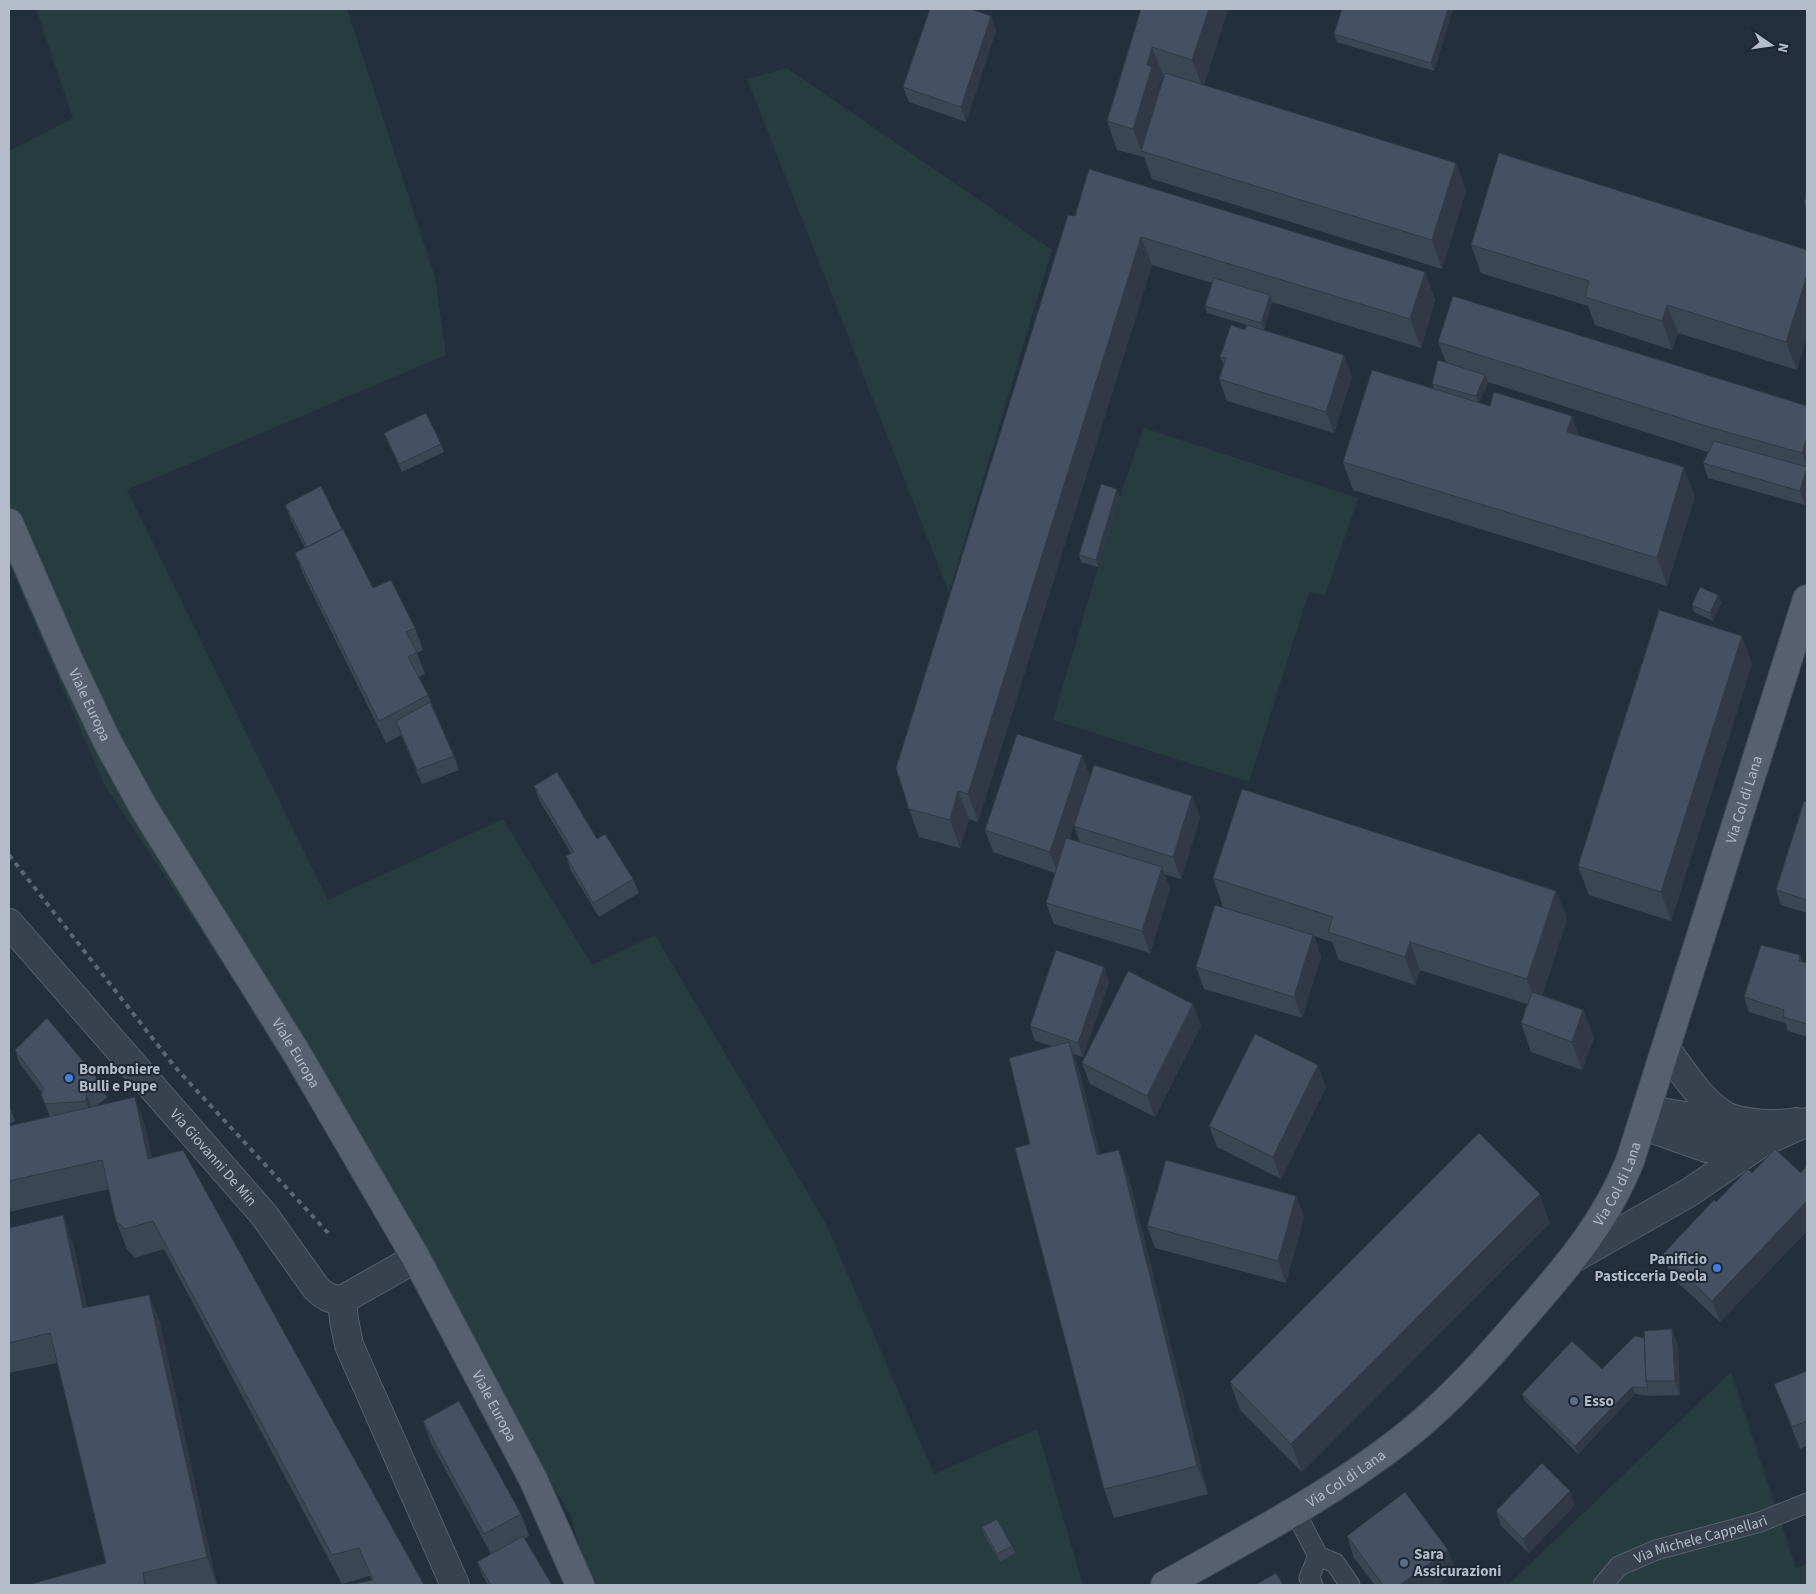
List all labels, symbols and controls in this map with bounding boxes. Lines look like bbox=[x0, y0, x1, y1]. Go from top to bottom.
north arrow bbox=[1746, 20, 1796, 70]
text: N bbox=[1772, 41, 1793, 54]
street label: Viale Europa bbox=[64, 665, 116, 745]
street label: Via Col di Lana bbox=[1720, 753, 1768, 846]
street label: Viale Europa bbox=[267, 1014, 325, 1092]
place label: Bomboniere Bulli e Pupe bbox=[79, 1059, 160, 1097]
marker: Bomboniere Bulli e Pupe bbox=[63, 1072, 75, 1084]
street label: Via Giovanni De Min bbox=[165, 1104, 262, 1210]
street label: Via Col di Lana bbox=[1588, 1139, 1646, 1230]
place label: Panificio Pasticceria Deola bbox=[1595, 1249, 1707, 1287]
marker: Panificio Pasticceria Deola bbox=[1711, 1262, 1723, 1274]
street label: Viale Europa bbox=[467, 1367, 522, 1446]
place label: Esso bbox=[1584, 1391, 1614, 1412]
marker: Esso bbox=[1568, 1395, 1580, 1407]
street label: Via Col di Lana bbox=[1302, 1444, 1390, 1512]
street label: Via Michele Cappellari bbox=[1631, 1510, 1770, 1569]
place label: Sara Assicurazioni bbox=[1413, 1544, 1501, 1582]
marker: Sara Assicurazioni bbox=[1398, 1557, 1410, 1569]

